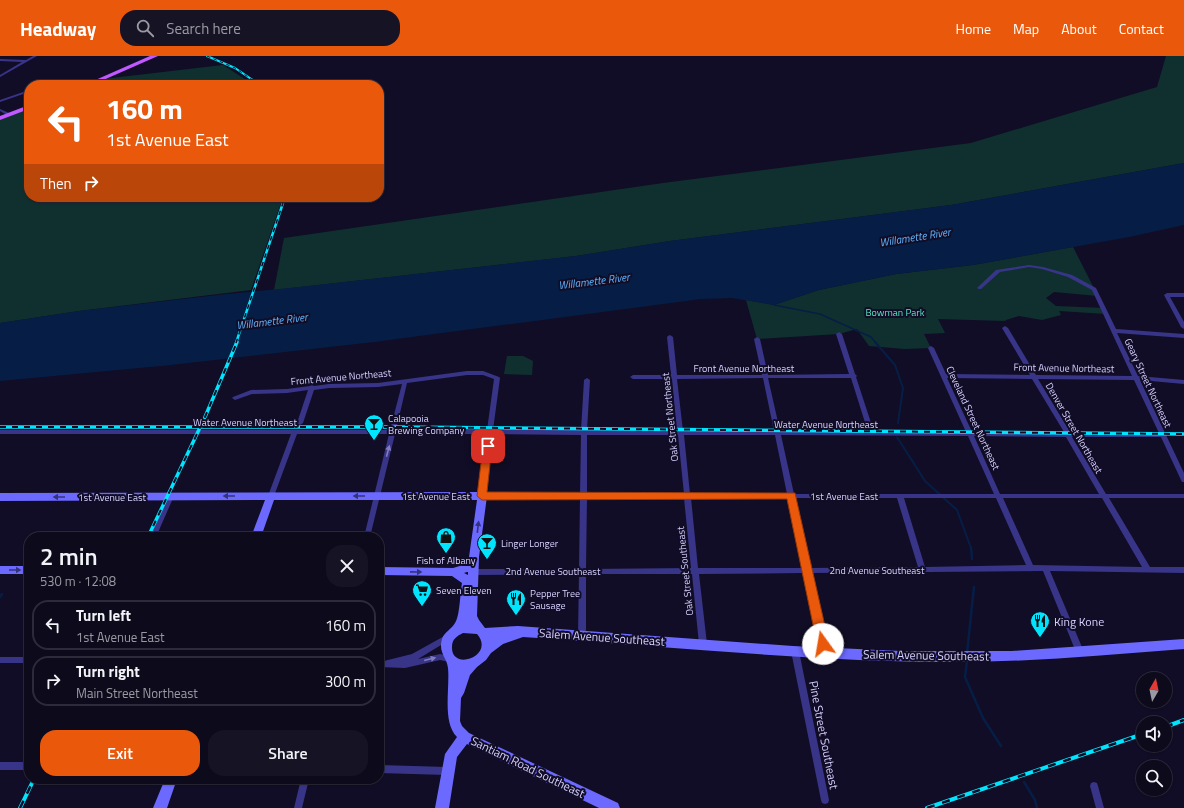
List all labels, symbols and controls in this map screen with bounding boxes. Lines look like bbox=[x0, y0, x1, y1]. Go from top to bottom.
search box bbox=[120, 10, 400, 46]
text: Headway bbox=[20, 14, 96, 43]
icon: search bbox=[134, 17, 156, 39]
text: Search here bbox=[166, 17, 241, 40]
text: Home bbox=[956, 18, 991, 39]
text: Map bbox=[1013, 18, 1039, 39]
text: About bbox=[1061, 18, 1097, 39]
text: Contact bbox=[1119, 18, 1164, 39]
text: 160 m bbox=[106, 87, 183, 130]
icon: left bbox=[40, 96, 92, 148]
text: 1st Avenue East bbox=[106, 126, 229, 153]
text: Then bbox=[40, 172, 72, 195]
icon: right bbox=[80, 172, 102, 194]
water label: Willamette River bbox=[878, 223, 953, 251]
water label: Willamette River bbox=[557, 269, 632, 293]
park label: Bowman Park bbox=[865, 305, 925, 320]
water label: Willamette River bbox=[235, 309, 310, 333]
street label: Geary Street Northeast bbox=[1121, 336, 1176, 431]
street label: Front Avenue Northeast bbox=[1013, 360, 1115, 376]
street label: Front Avenue Northeast bbox=[694, 361, 795, 376]
street label: Cleveland Street Northeast bbox=[942, 364, 1004, 473]
street label: Front Avenue Northeast bbox=[290, 365, 392, 389]
street label: Oak Street Northeast bbox=[658, 371, 682, 462]
street label: Denver Street Northeast bbox=[1042, 380, 1106, 477]
place label: Calapooia Brewing Company bbox=[388, 411, 465, 438]
bar icon: Calapooia Brewing Company bbox=[363, 413, 385, 441]
street label: Water Avenue Northeast bbox=[193, 415, 297, 430]
street label: Water Avenue Northeast bbox=[774, 417, 878, 432]
pin bbox=[471, 429, 505, 463]
icon: arrive bbox=[477, 435, 499, 457]
one-way arrow bbox=[385, 444, 391, 456]
street label: 1st Avenue East bbox=[402, 489, 471, 504]
street label: 1st Avenue East bbox=[810, 489, 879, 504]
street label: 1st Avenue East bbox=[78, 490, 147, 505]
one-way arrow bbox=[53, 493, 65, 500]
one-way arrow bbox=[222, 493, 235, 499]
one-way arrow bbox=[352, 493, 365, 499]
one-way arrow bbox=[475, 521, 481, 533]
street label: Oak Street Southeast bbox=[673, 525, 697, 616]
shop icon: Fish of Albany bbox=[435, 526, 457, 554]
bar icon: Linger Longer bbox=[476, 532, 498, 560]
place label: Linger Longer bbox=[501, 536, 559, 551]
text: 2 min bbox=[40, 538, 98, 574]
button: close bbox=[326, 545, 368, 587]
place label: Fish of Albany bbox=[416, 553, 476, 568]
street label: 2nd Avenue Southeast bbox=[829, 563, 925, 578]
street label: 2nd Avenue Southeast bbox=[505, 564, 601, 579]
one-way arrow bbox=[8, 567, 21, 573]
one-way arrow bbox=[410, 569, 423, 575]
text: 530 m · 12:08 bbox=[40, 571, 116, 591]
supermarket icon: Seven Eleven bbox=[411, 579, 433, 607]
place label: Seven Eleven bbox=[436, 583, 492, 598]
place label: Pepper Tree Sausage bbox=[530, 586, 580, 613]
restaurant icon: Pepper Tree Sausage bbox=[505, 588, 527, 616]
text: Turn left bbox=[76, 604, 131, 627]
restaurant icon: King Kone bbox=[1029, 610, 1051, 638]
place label: King Kone bbox=[1054, 612, 1104, 631]
icon: left bbox=[42, 614, 64, 636]
text: 160 m bbox=[325, 614, 366, 637]
street label: Salem Avenue Southeast bbox=[539, 623, 666, 651]
position arrow bbox=[802, 623, 844, 665]
text: 1st Avenue East bbox=[76, 627, 165, 647]
street label: Salem Avenue Southeast bbox=[863, 644, 990, 666]
one-way arrow bbox=[424, 655, 437, 661]
text: Turn right bbox=[76, 660, 140, 683]
icon: right bbox=[42, 670, 64, 692]
text: 300 m bbox=[325, 670, 366, 693]
north arrow bbox=[1136, 672, 1172, 708]
map controls bbox=[1136, 672, 1172, 796]
street label: Pine Street Southeast bbox=[804, 679, 844, 792]
text: Main Street Northeast bbox=[76, 683, 198, 703]
button: sound bbox=[1136, 716, 1172, 752]
button: Exit bbox=[40, 730, 200, 776]
button: Share bbox=[208, 730, 368, 776]
street label: Santiam Road Southeast bbox=[468, 731, 589, 803]
button: search bbox=[1136, 760, 1172, 796]

